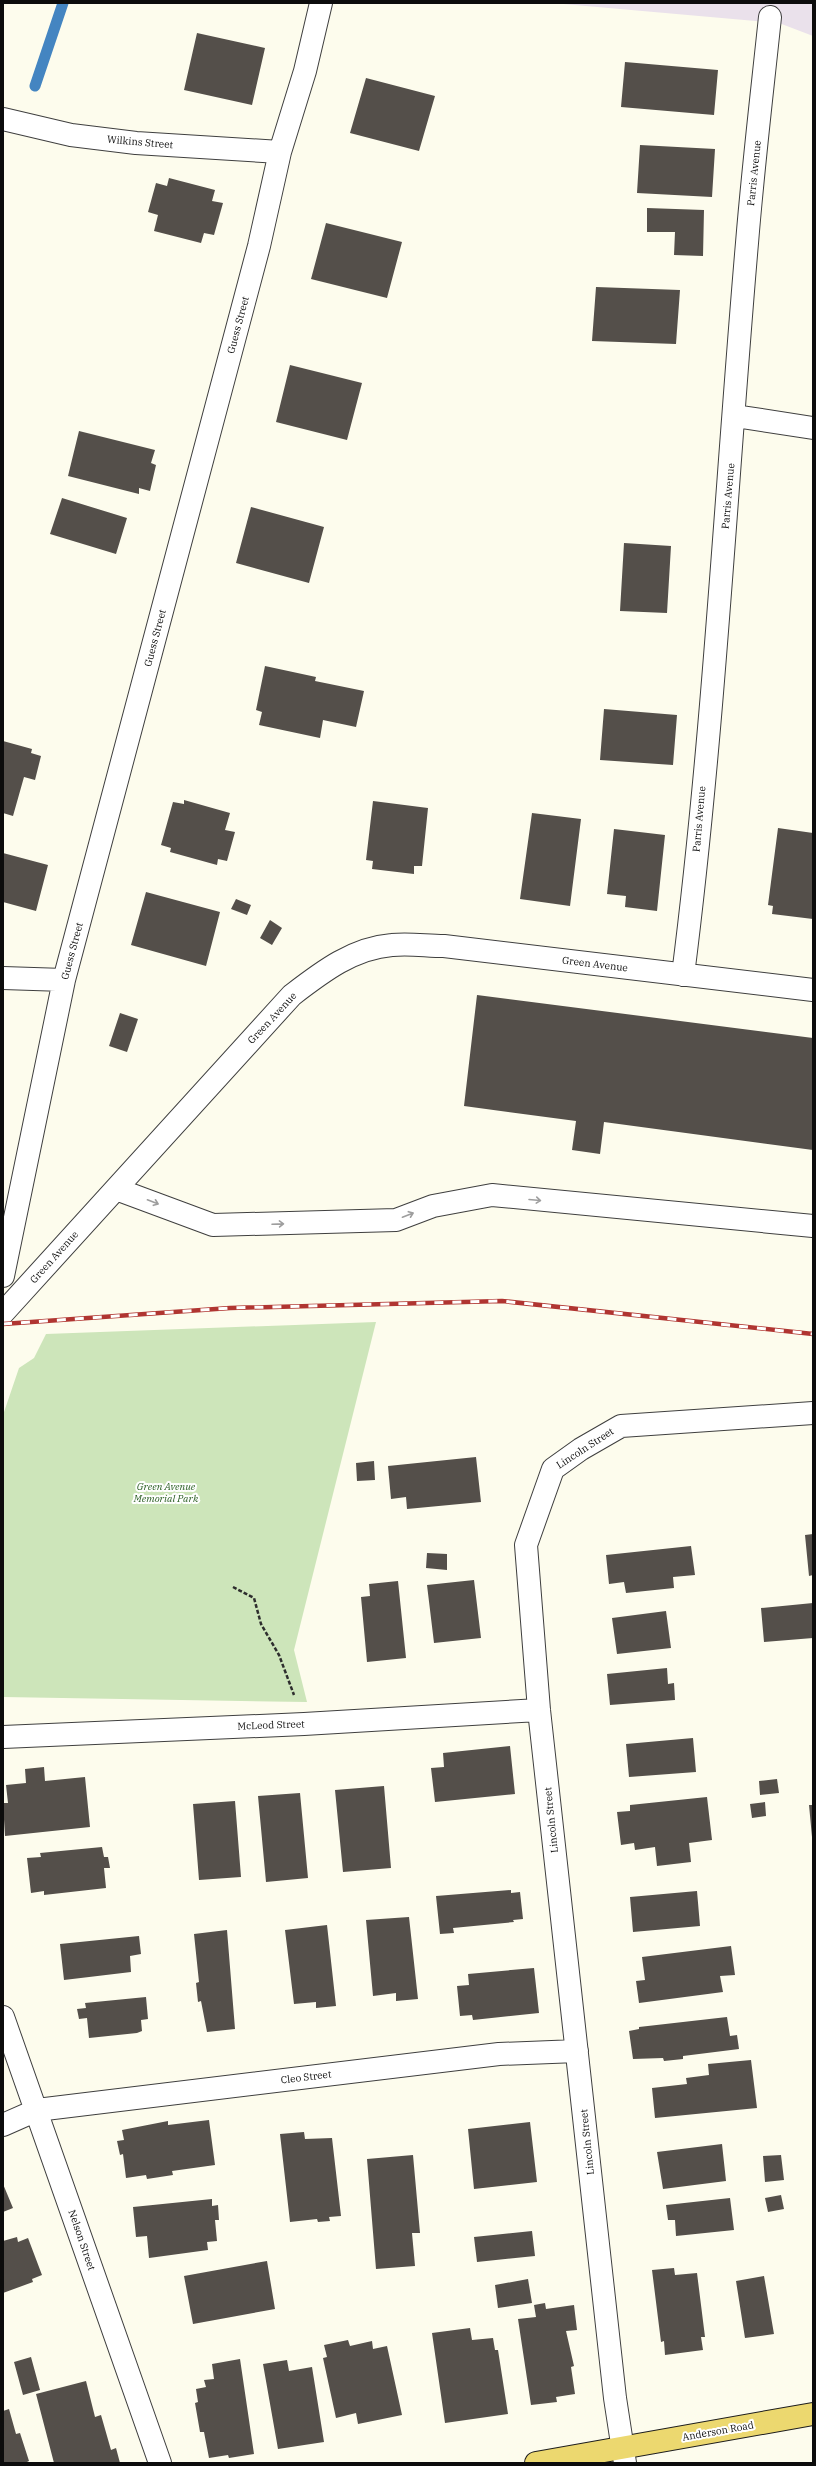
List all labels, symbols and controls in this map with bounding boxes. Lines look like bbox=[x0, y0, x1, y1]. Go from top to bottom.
street label: Wilkins Street bbox=[106, 133, 174, 151]
street label: Parris Avenue bbox=[744, 140, 764, 206]
street label: Guess Street bbox=[224, 294, 252, 355]
street label: Parris Avenue bbox=[719, 463, 737, 529]
street label: Guess Street bbox=[141, 607, 169, 668]
street label: Parris Avenue bbox=[690, 786, 708, 852]
street label: Guess Street bbox=[58, 920, 86, 981]
street label: Green Avenue bbox=[561, 954, 629, 974]
street label: Green Avenue bbox=[245, 989, 299, 1047]
one-way arrow bbox=[528, 1196, 541, 1203]
one-way arrow bbox=[146, 1199, 158, 1207]
one-way arrow bbox=[401, 1211, 413, 1219]
one-way arrow bbox=[271, 1220, 284, 1228]
street label: Green Avenue bbox=[27, 1228, 81, 1286]
street label: Lincoln Street bbox=[554, 1424, 617, 1471]
park label: Green Avenue Memorial Park bbox=[133, 1480, 199, 1505]
street label: McLeod Street bbox=[237, 1717, 305, 1733]
street label: Lincoln Street bbox=[541, 1786, 561, 1853]
street label: Cleo Street bbox=[280, 2067, 333, 2087]
street label: Lincoln Street bbox=[577, 2108, 597, 2175]
street label: Nelson Street bbox=[66, 2208, 99, 2273]
street label: Anderson Road bbox=[681, 2418, 755, 2444]

